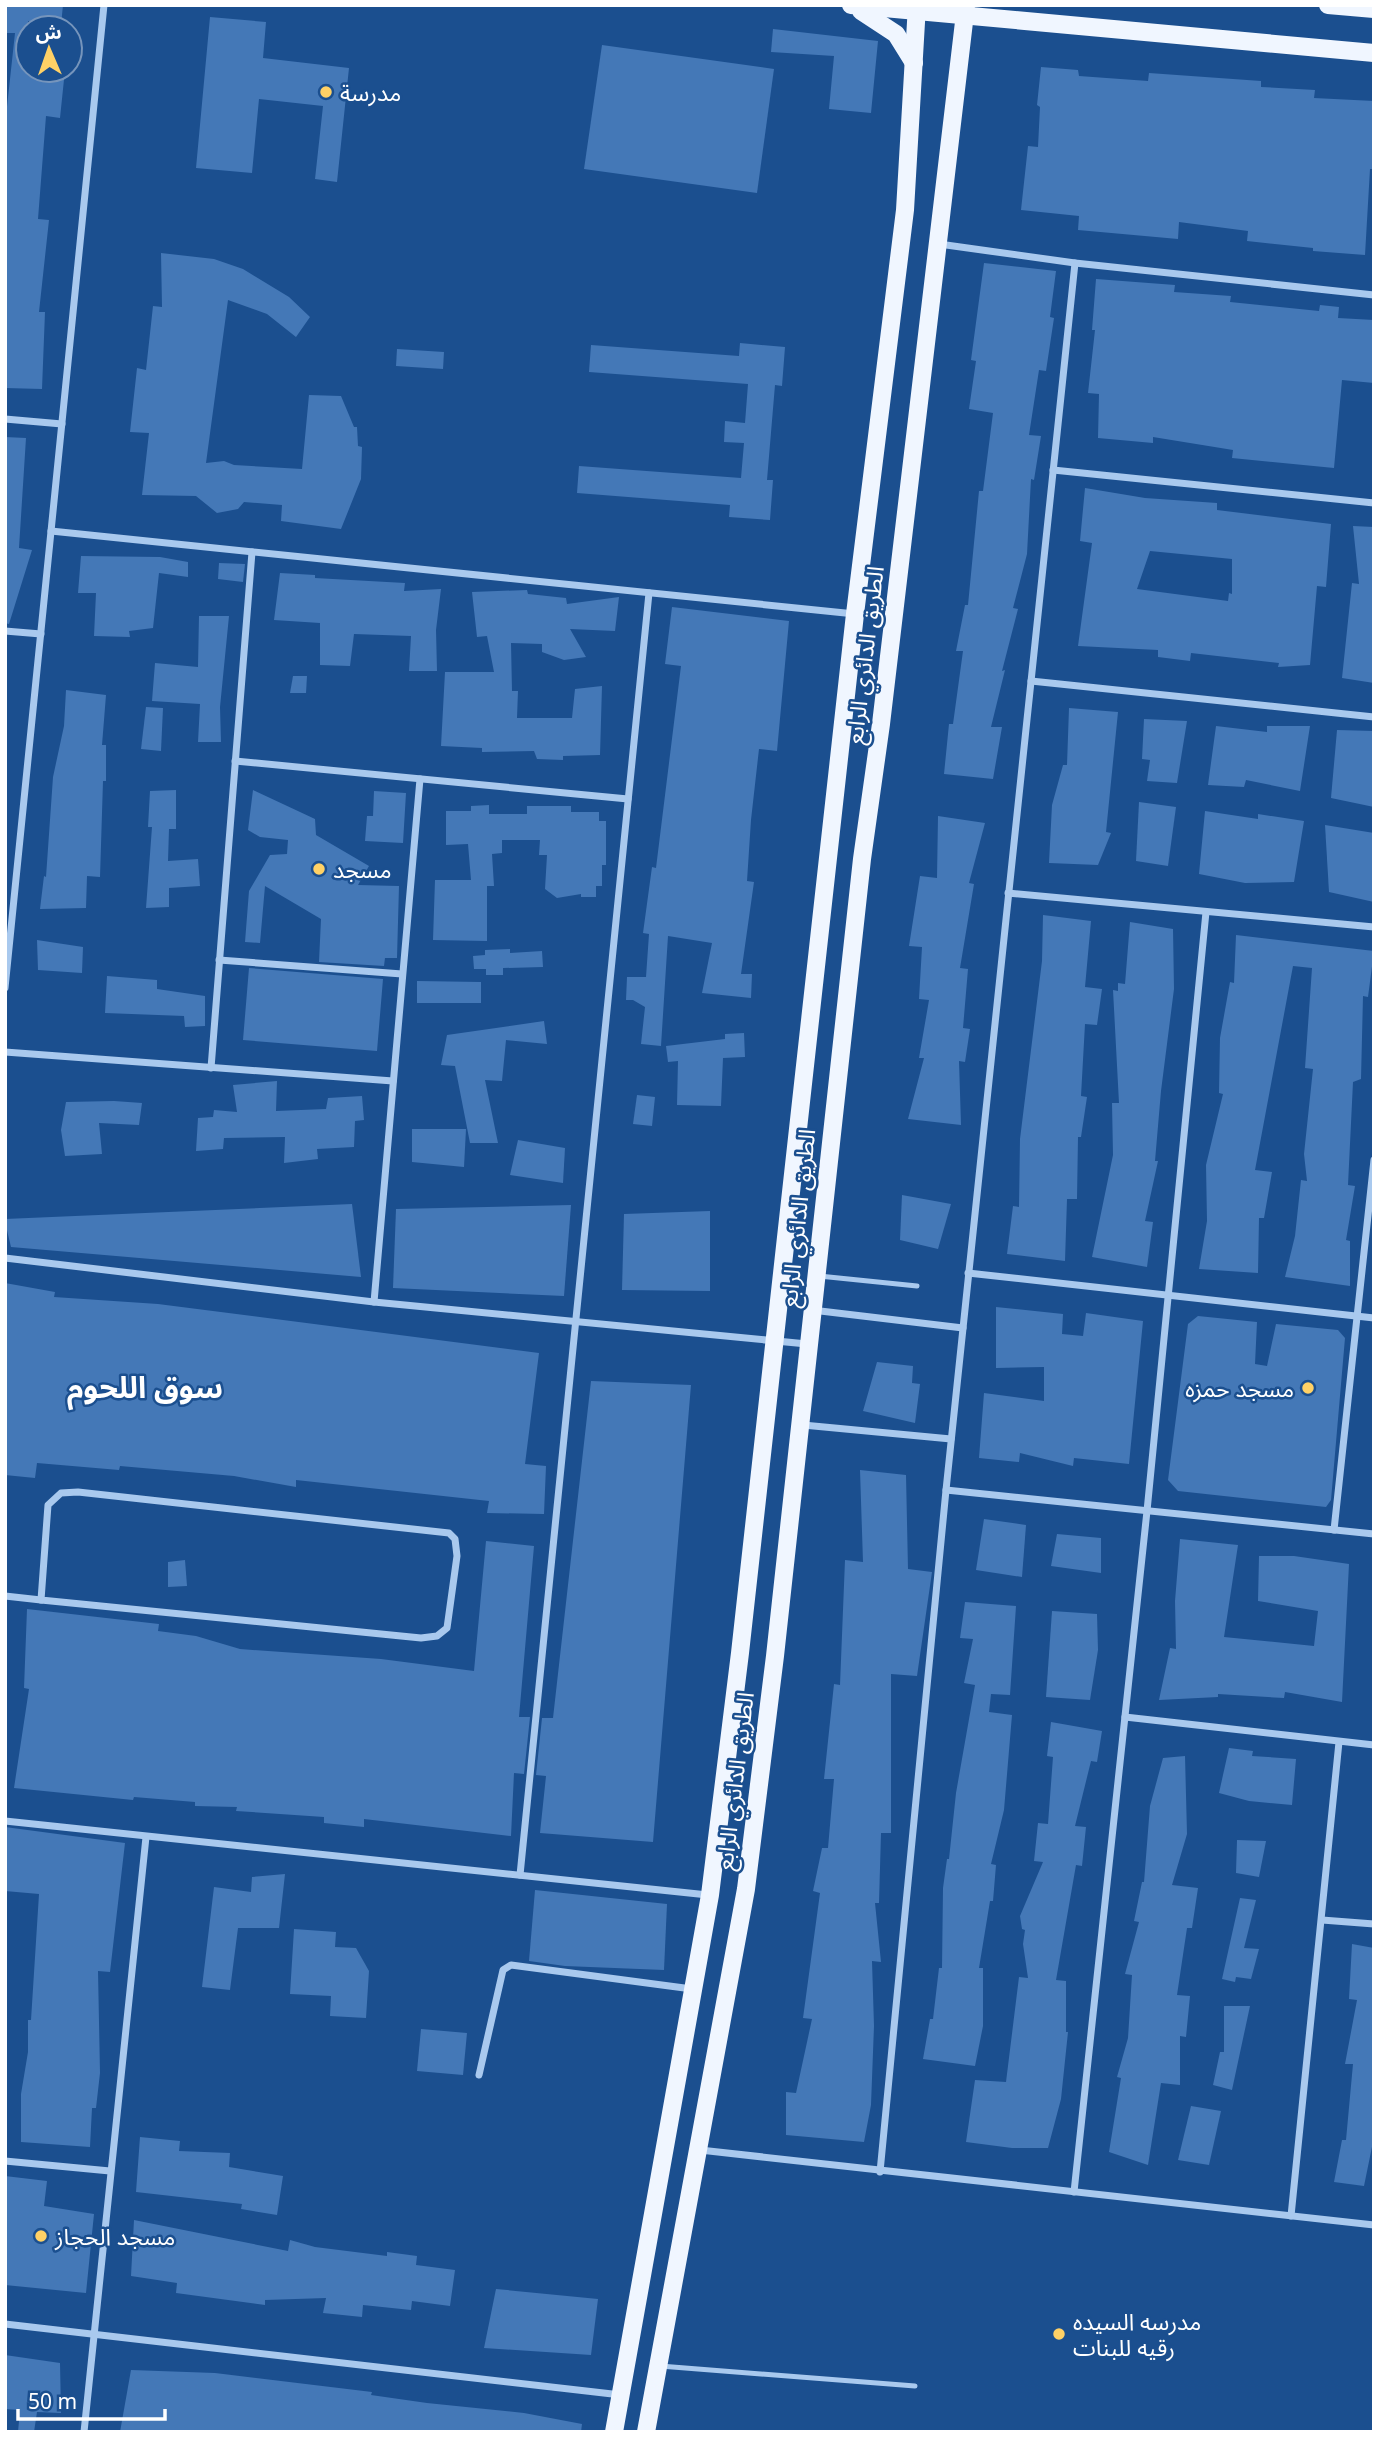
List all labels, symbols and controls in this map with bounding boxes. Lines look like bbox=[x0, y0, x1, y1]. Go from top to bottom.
north arrow bbox=[14, 14, 84, 84]
text: ش bbox=[35, 19, 62, 45]
place label: مدرسة bbox=[340, 76, 401, 108]
marker: مدرسة bbox=[318, 84, 334, 100]
street label: الطريق الدائري الرابع bbox=[837, 564, 893, 746]
place label: مسجد bbox=[333, 853, 392, 885]
marker: مسجد bbox=[311, 861, 327, 877]
street label: الطريق الدائري الرابع bbox=[772, 1127, 825, 1309]
district label: سوق اللحوم bbox=[67, 1366, 223, 1411]
place label: مسجد حمزه bbox=[1185, 1372, 1294, 1404]
marker: مسجد حمزه bbox=[1300, 1380, 1316, 1396]
street label: الطريق الدائري الرابع bbox=[707, 1690, 763, 1872]
place label: مسجد الحجاز bbox=[54, 2220, 175, 2252]
marker: مسجد الحجاز bbox=[33, 2228, 49, 2244]
place label: مدرسه السيده رقيه للبنات bbox=[1073, 2305, 1201, 2363]
marker: مدرسه السيده رقيه للبنات bbox=[1051, 2326, 1067, 2342]
scale bar bbox=[18, 2378, 164, 2422]
text: 50 m bbox=[28, 2387, 77, 2415]

